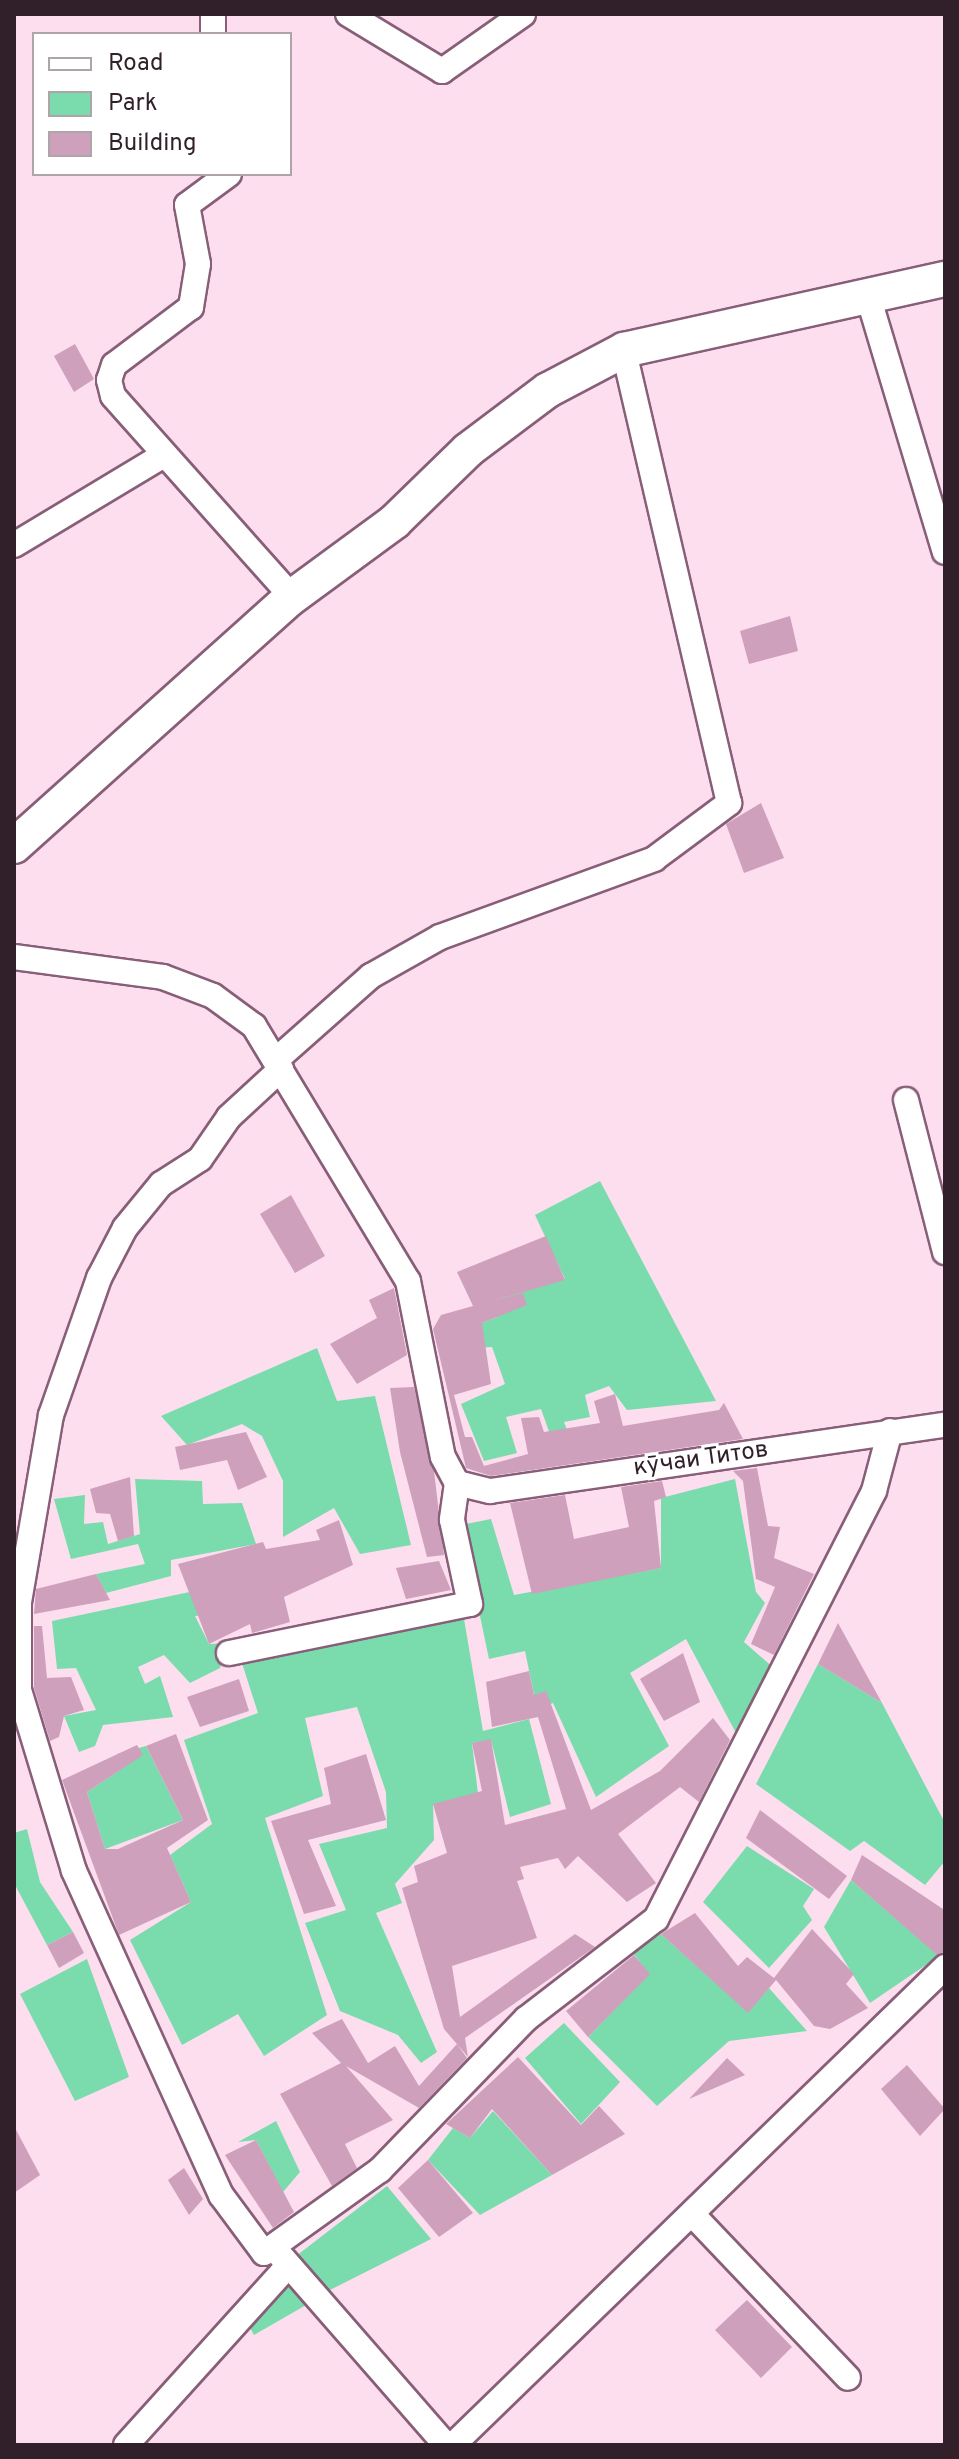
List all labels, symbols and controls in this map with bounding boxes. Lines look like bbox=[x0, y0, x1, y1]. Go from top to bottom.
legend bbox=[32, 32, 292, 176]
text: Road bbox=[108, 49, 164, 79]
text: Park bbox=[108, 89, 158, 119]
text: Building bbox=[108, 129, 197, 159]
street label: кӯчаи Титов bbox=[631, 1436, 771, 1484]

